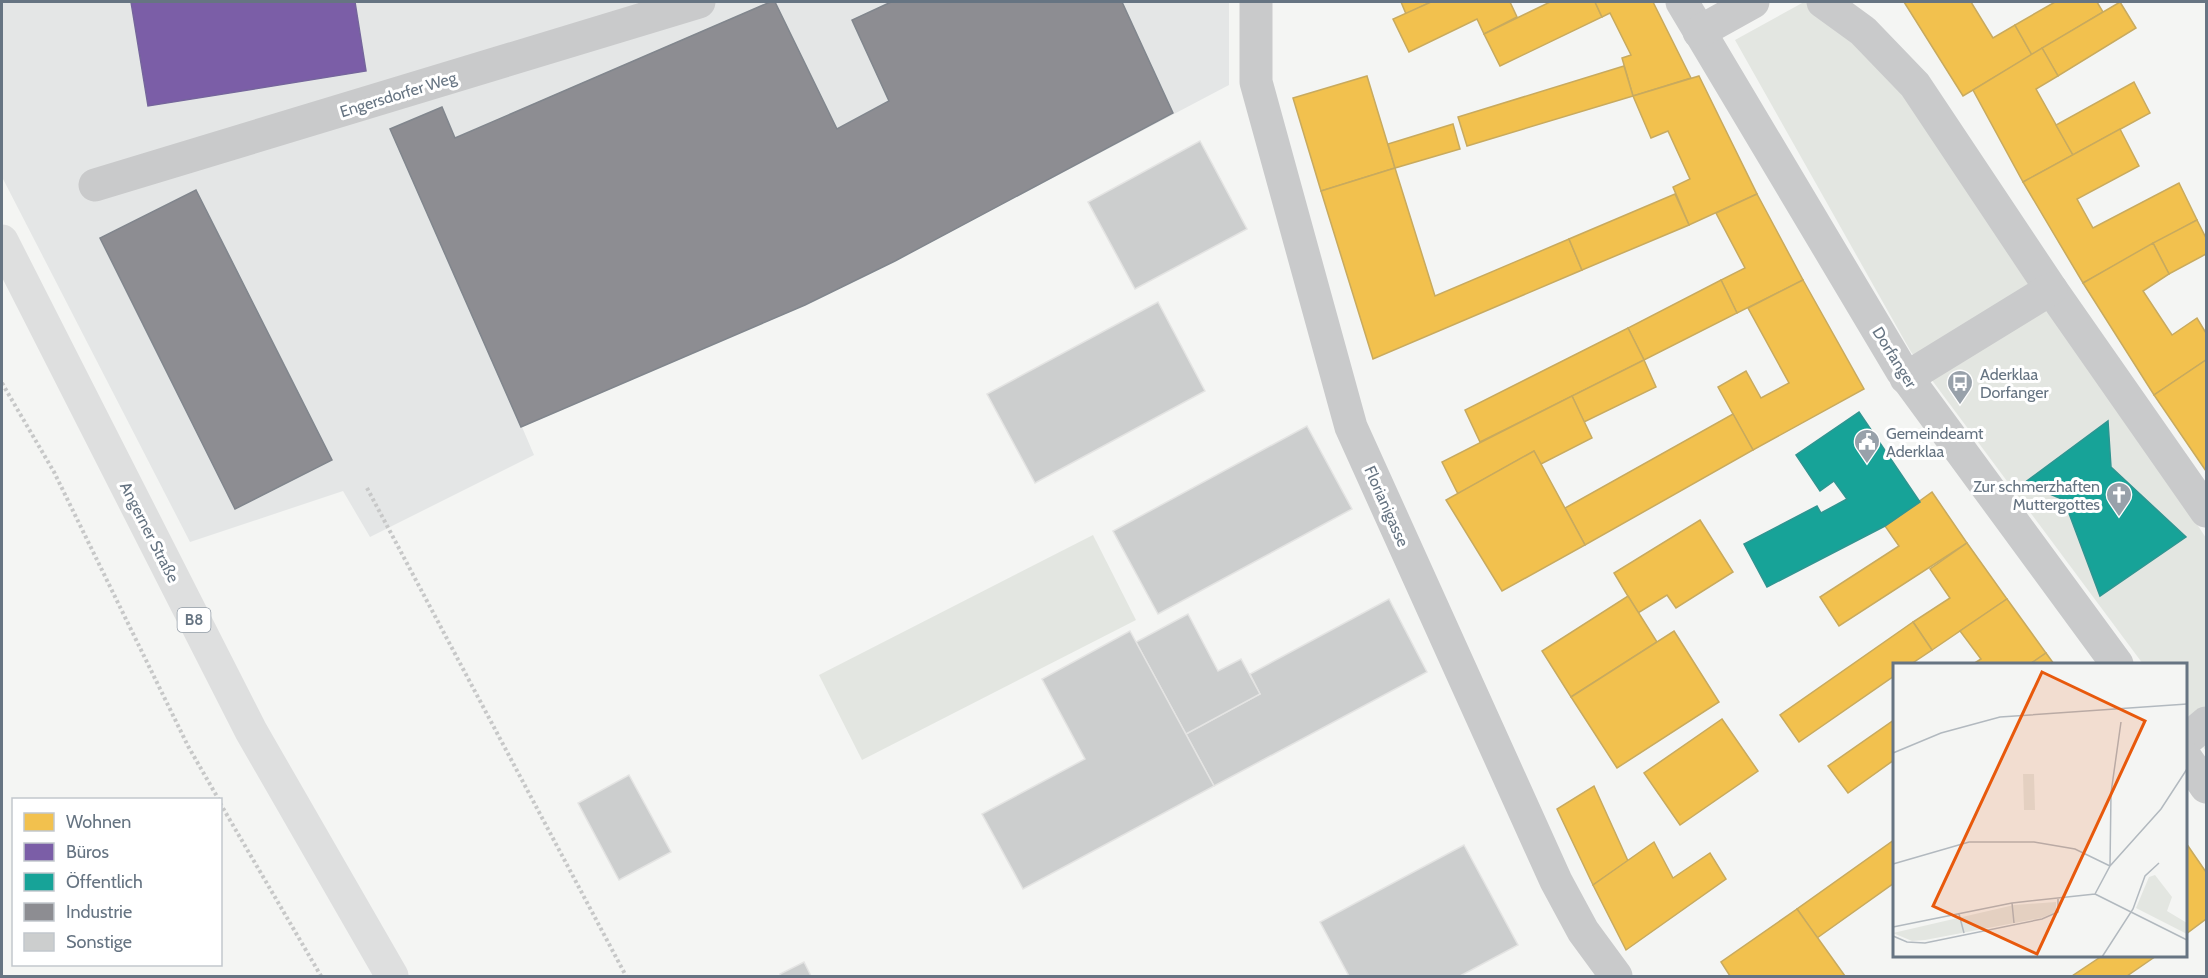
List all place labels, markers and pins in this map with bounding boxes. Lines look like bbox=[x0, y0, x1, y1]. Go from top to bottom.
place label: Aderklaa Dorfanger bbox=[1980, 365, 2049, 402]
bus stop icon: Aderklaa Dorfanger bbox=[1945, 368, 1975, 406]
place label: Gemeindeamt Aderklaa bbox=[1886, 424, 1984, 461]
public building icon: Gemeindeamt Aderklaa bbox=[1852, 427, 1882, 465]
place label: Zur schmerzhaften Muttergottes bbox=[1973, 477, 2100, 514]
church icon: Zur schmerzhaften Muttergottes bbox=[2104, 480, 2134, 518]

